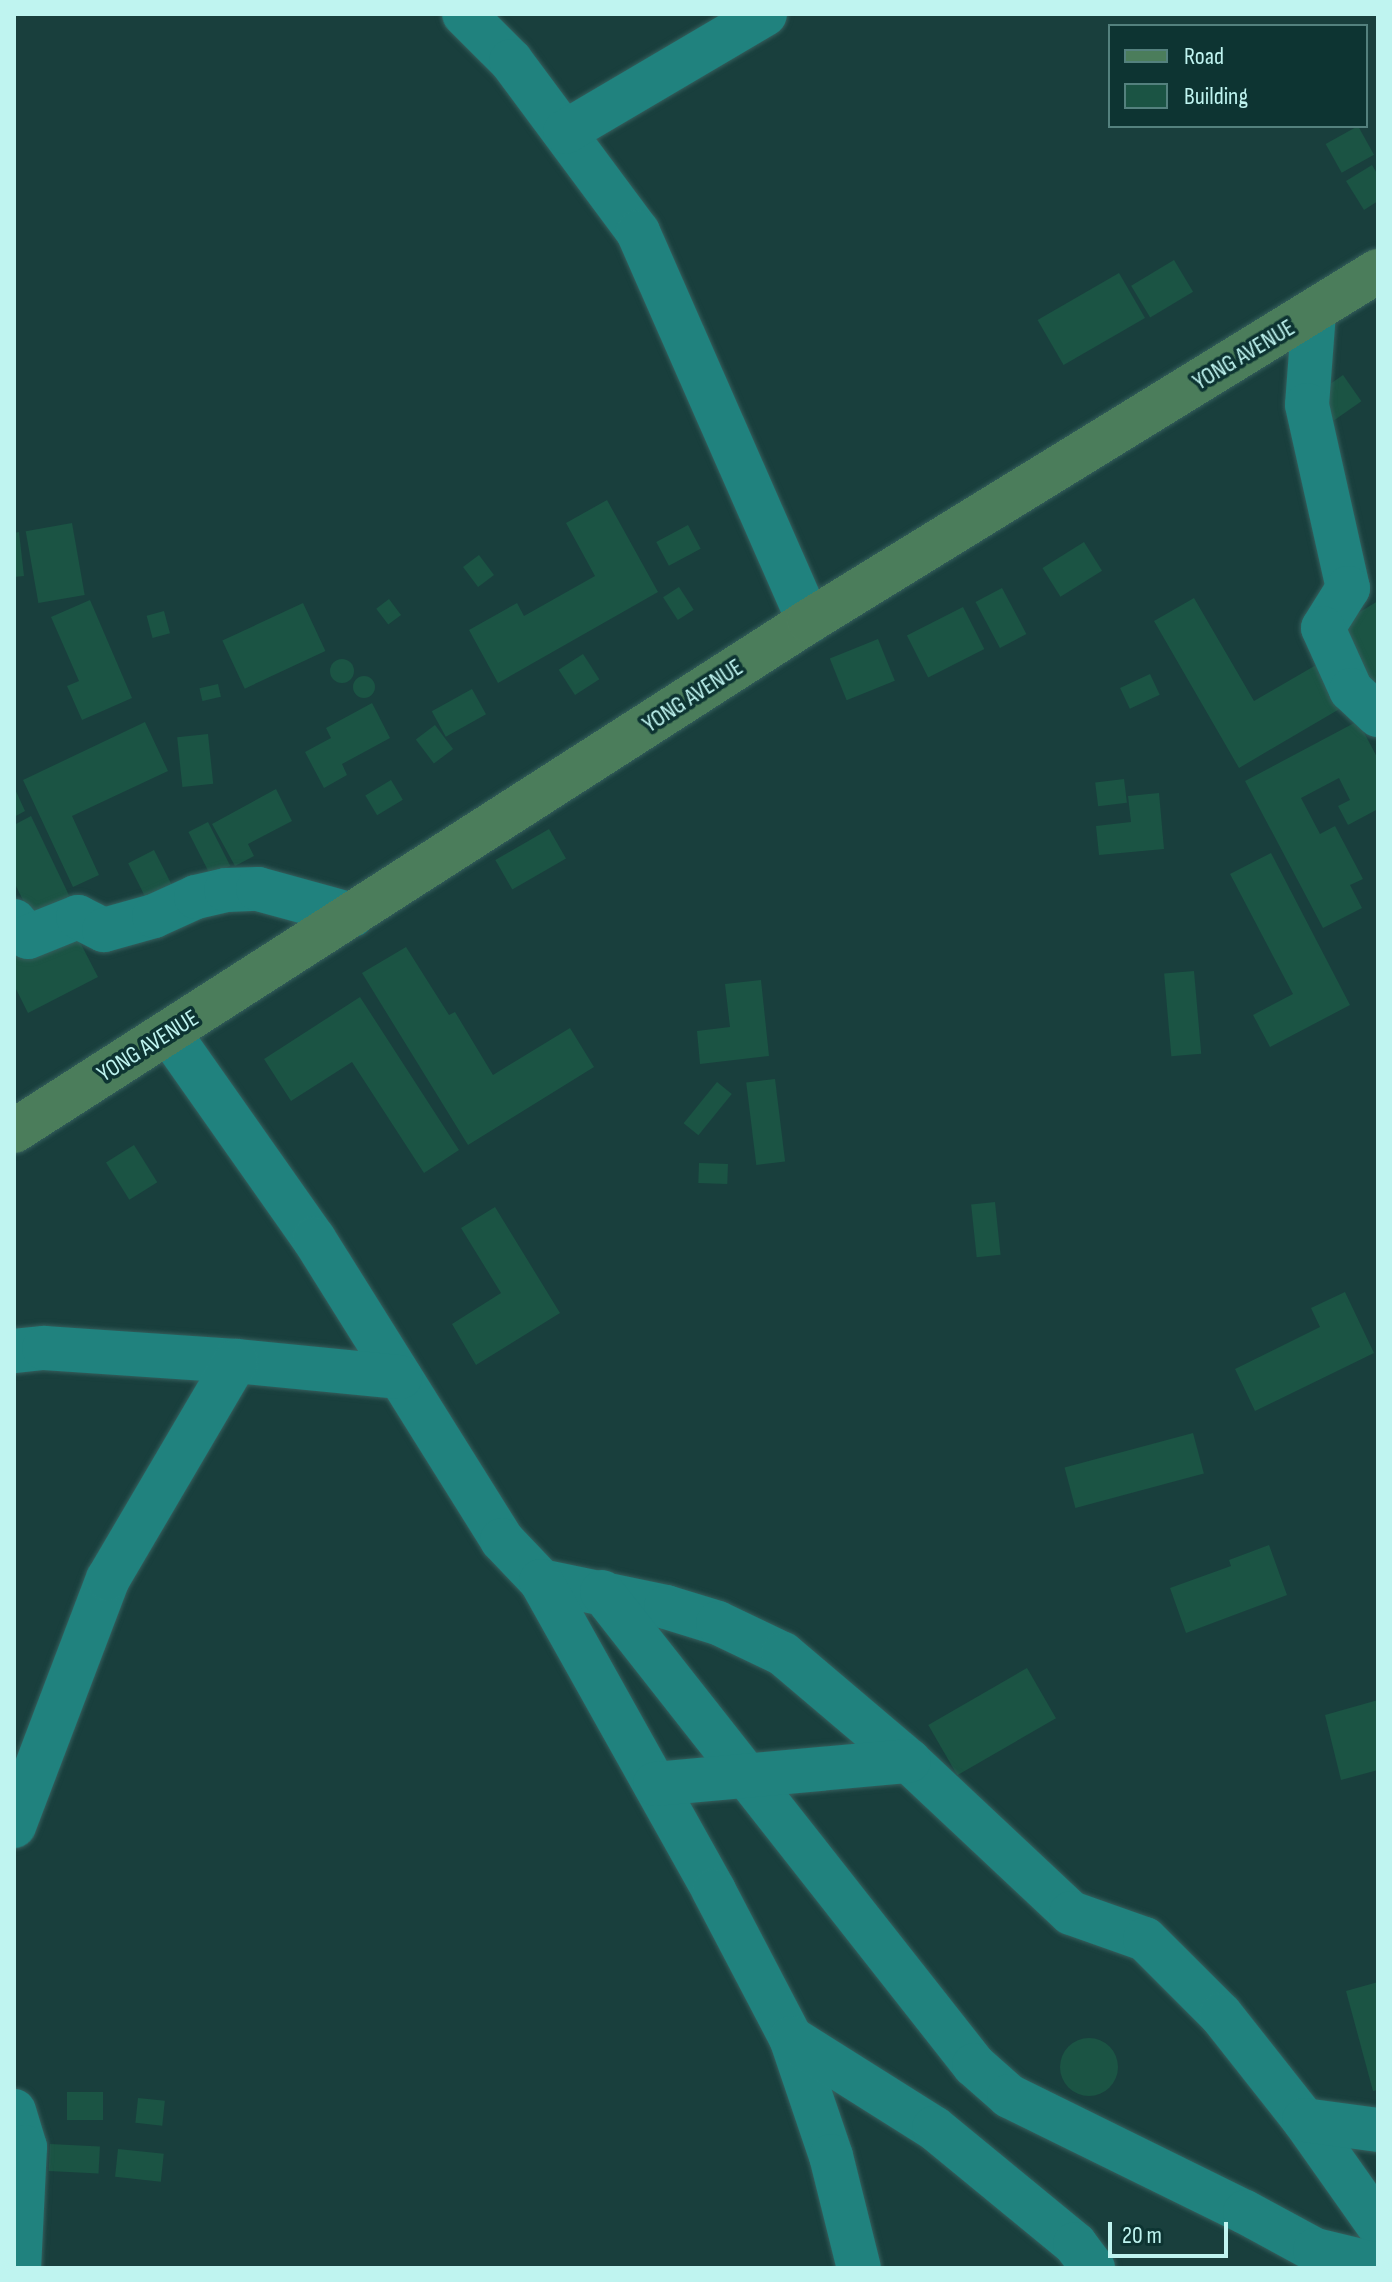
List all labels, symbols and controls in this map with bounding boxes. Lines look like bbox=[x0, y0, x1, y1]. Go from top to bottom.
legend bbox=[1108, 24, 1368, 128]
text: Road bbox=[1184, 42, 1224, 71]
text: Building bbox=[1184, 82, 1248, 111]
street label: YONG AVENUE bbox=[1188, 313, 1300, 397]
street label: YONG AVENUE bbox=[637, 653, 749, 739]
street label: YONG AVENUE bbox=[92, 1004, 204, 1088]
scale bar bbox=[1112, 2206, 1232, 2256]
text: 20 m bbox=[1122, 2221, 1162, 2250]

